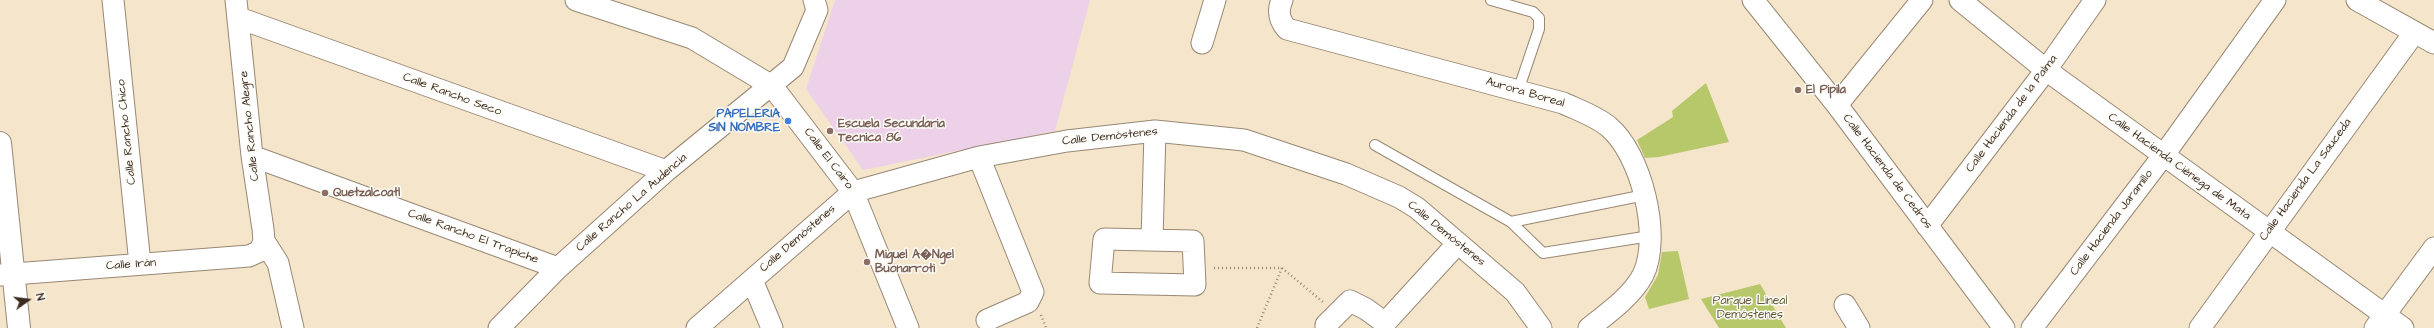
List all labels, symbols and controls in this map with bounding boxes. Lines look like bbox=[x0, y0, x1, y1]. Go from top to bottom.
street label: Calle Hacienda de la Palma bbox=[1963, 52, 2061, 176]
street label: Calle Rancho Alegre bbox=[237, 70, 263, 182]
street label: Calle Rancho Seco bbox=[401, 70, 503, 120]
street label: Aurora Boreal bbox=[1484, 75, 1566, 111]
street label: Calle Rancho Chico bbox=[114, 79, 140, 185]
place label: El Pipila bbox=[1806, 83, 1846, 97]
marker: El Pipila bbox=[1793, 85, 1803, 95]
place label: PAPELERIA SIN NOMBRE bbox=[708, 107, 780, 135]
street label: Calle Hacienda Ciénega de Mata bbox=[2105, 110, 2253, 224]
street label: Calle Hacienda de Cedros bbox=[1839, 112, 1935, 232]
marker: PAPELERIA SIN NOMBRE bbox=[783, 116, 793, 126]
street label: Calle Hacienda La Sauceda bbox=[2257, 116, 2355, 244]
place label: Escuela Secundaria Tecnica 86 bbox=[838, 117, 945, 145]
street label: Calle El Cairo bbox=[800, 125, 856, 193]
street label: Calle Demóstenes bbox=[1062, 125, 1158, 149]
marker: Escuela Secundaria Tecnica 86 bbox=[825, 126, 835, 136]
street label: Calle Rancho La Audencia bbox=[573, 151, 691, 255]
street label: Calle Hacienda Jaramillo bbox=[2067, 167, 2157, 279]
place label: Quetzalcoatl bbox=[333, 186, 400, 200]
marker: Quetzalcoatl bbox=[320, 188, 330, 198]
street label: Calle Demóstenes bbox=[1404, 198, 1488, 270]
street label: Calle Demóstenes bbox=[757, 202, 839, 276]
street label: Calle Rancho El Trapiche bbox=[406, 207, 540, 267]
place label: Miguel A�Ngel Buonarroti bbox=[875, 248, 954, 276]
street label: Calle Irán bbox=[105, 256, 157, 274]
marker: Miguel A�Ngel Buonarroti bbox=[862, 257, 872, 267]
north arrow bbox=[8, 280, 48, 320]
text: N bbox=[32, 292, 48, 302]
park label: Parque Lineal Demóstenes bbox=[1713, 294, 1787, 322]

